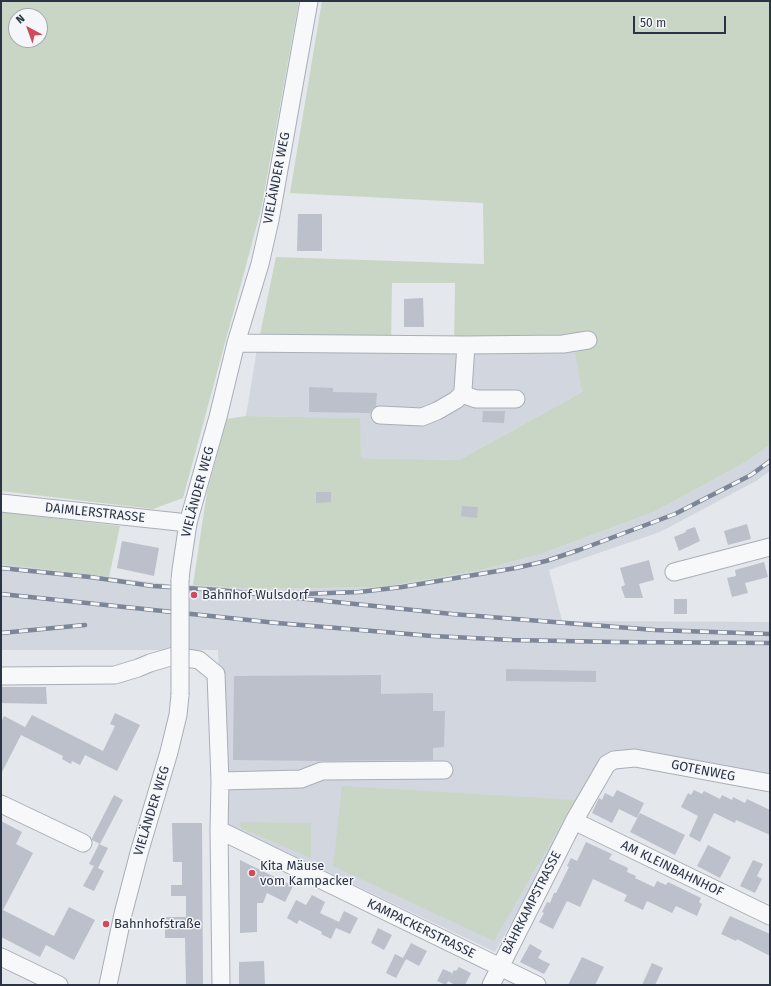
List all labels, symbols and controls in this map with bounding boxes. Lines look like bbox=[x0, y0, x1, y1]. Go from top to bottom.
north arrow bbox=[8, 8, 48, 48]
scale bar bbox=[635, 8, 728, 34]
text: N bbox=[13, 12, 27, 27]
text: 50 m bbox=[640, 16, 666, 30]
street label: VIELÄNDER WEG bbox=[260, 131, 294, 225]
street label: VIELÄNDER WEG bbox=[178, 445, 218, 539]
street label: DAIMLERSTRASSE bbox=[44, 500, 146, 526]
place label: Bahnhof Wulsdorf bbox=[202, 587, 308, 603]
marker: Bahnhof Wulsdorf bbox=[189, 590, 199, 600]
street label: GOTENWEG bbox=[670, 757, 736, 785]
street label: VIELÄNDER WEG bbox=[131, 764, 173, 858]
street label: AM KLEINBAHNHOF bbox=[618, 837, 726, 901]
street label: BÄHRKAMPSTRASSE bbox=[499, 849, 565, 957]
place label: Kita Mäuse vom Kampacker bbox=[260, 858, 354, 889]
marker: Kita Mäuse vom Kampacker bbox=[247, 868, 257, 878]
street label: KAMPACKERSTRASSE bbox=[364, 896, 478, 962]
place label: Bahnhofstraße bbox=[114, 916, 201, 932]
marker: Bahnhofstraße bbox=[101, 919, 111, 929]

